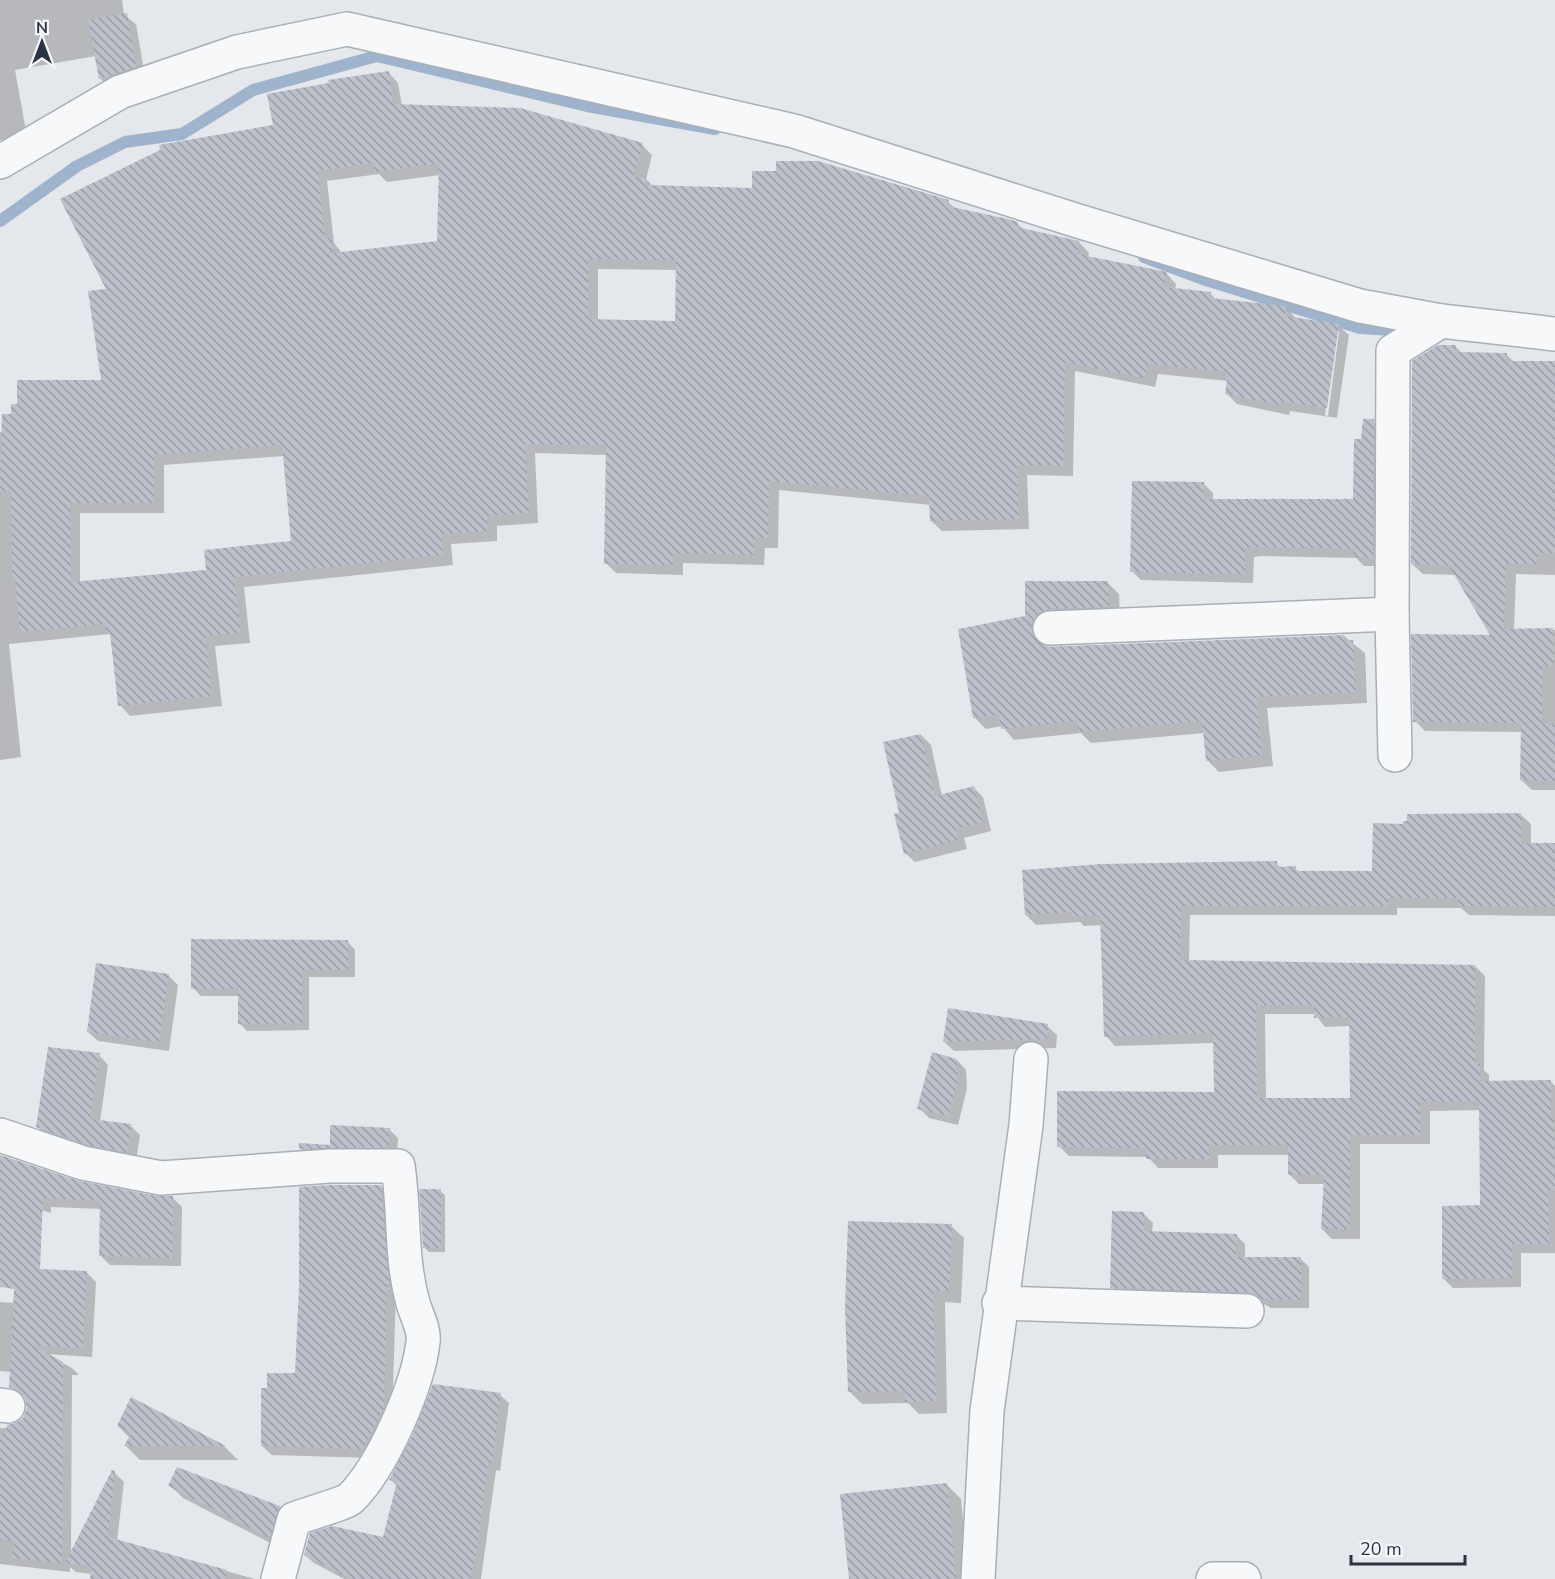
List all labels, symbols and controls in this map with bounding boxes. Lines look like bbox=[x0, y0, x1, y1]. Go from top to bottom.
north arrow bbox=[12, 12, 72, 72]
text: N bbox=[36, 17, 48, 39]
scale bar bbox=[1351, 1528, 1465, 1566]
text: 20 m bbox=[1360, 1537, 1402, 1561]

